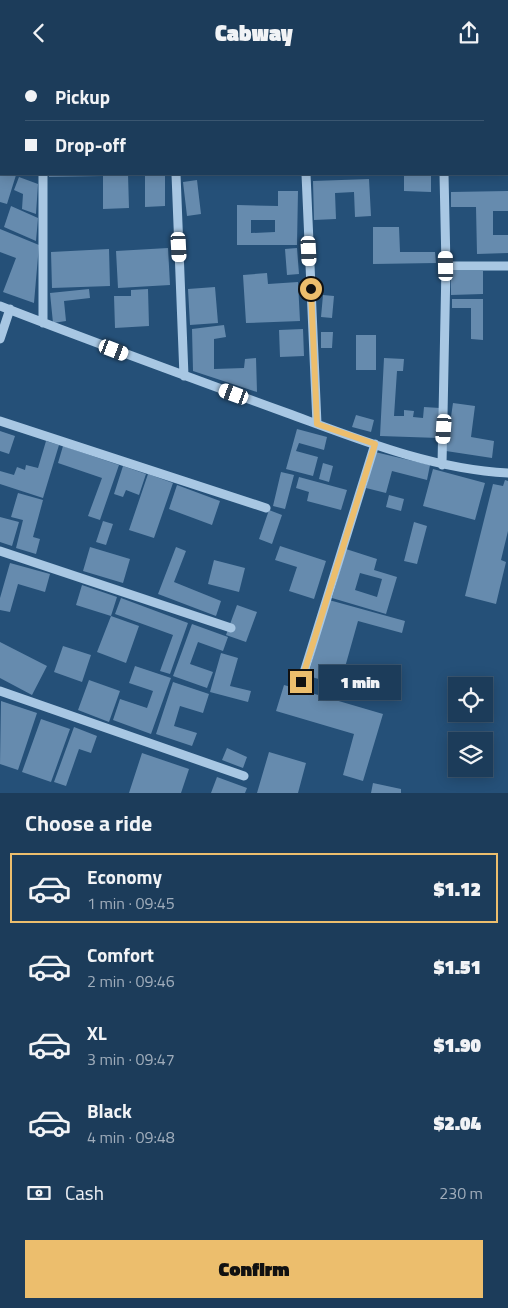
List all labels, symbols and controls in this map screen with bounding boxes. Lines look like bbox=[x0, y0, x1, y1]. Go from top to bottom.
text: Cabway bbox=[215, 16, 293, 50]
icon: back bbox=[25, 19, 53, 47]
icon: share bbox=[455, 19, 483, 47]
text: Pickup bbox=[55, 82, 110, 111]
text: Drop-off bbox=[55, 130, 126, 159]
car bbox=[170, 232, 187, 262]
car bbox=[300, 236, 317, 266]
car bbox=[438, 251, 453, 281]
route start bbox=[300, 278, 322, 300]
car bbox=[97, 338, 130, 362]
car bbox=[217, 382, 250, 406]
car bbox=[435, 414, 452, 444]
callout: 1 min bbox=[318, 665, 401, 699]
text: 1 min bbox=[340, 670, 380, 694]
route end bbox=[290, 671, 312, 693]
map controls bbox=[448, 677, 493, 777]
button: locate bbox=[448, 677, 493, 722]
button: layers bbox=[448, 732, 493, 777]
text: Choose a ride bbox=[25, 806, 152, 840]
text: Economy bbox=[87, 862, 162, 891]
icon: car bbox=[27, 866, 72, 911]
text: $1.12 bbox=[434, 874, 481, 903]
text: 1 min · 09:45 bbox=[87, 891, 175, 915]
text: Comfort bbox=[87, 940, 154, 969]
icon: car bbox=[27, 944, 72, 989]
text: $1.51 bbox=[434, 952, 481, 981]
text: 2 min · 09:46 bbox=[87, 969, 175, 993]
text: XL bbox=[87, 1018, 107, 1047]
icon: car bbox=[27, 1022, 72, 1067]
text: $1.90 bbox=[434, 1030, 481, 1059]
text: 3 min · 09:47 bbox=[87, 1047, 175, 1071]
text: Black bbox=[87, 1096, 132, 1125]
icon: car bbox=[27, 1100, 72, 1145]
text: $2.04 bbox=[434, 1108, 481, 1137]
text: 4 min · 09:48 bbox=[87, 1125, 175, 1149]
text: Cash bbox=[65, 1178, 104, 1207]
icon: cash bbox=[25, 1179, 53, 1207]
text: 230 m bbox=[439, 1181, 483, 1205]
button: Confirm bbox=[25, 1240, 483, 1298]

